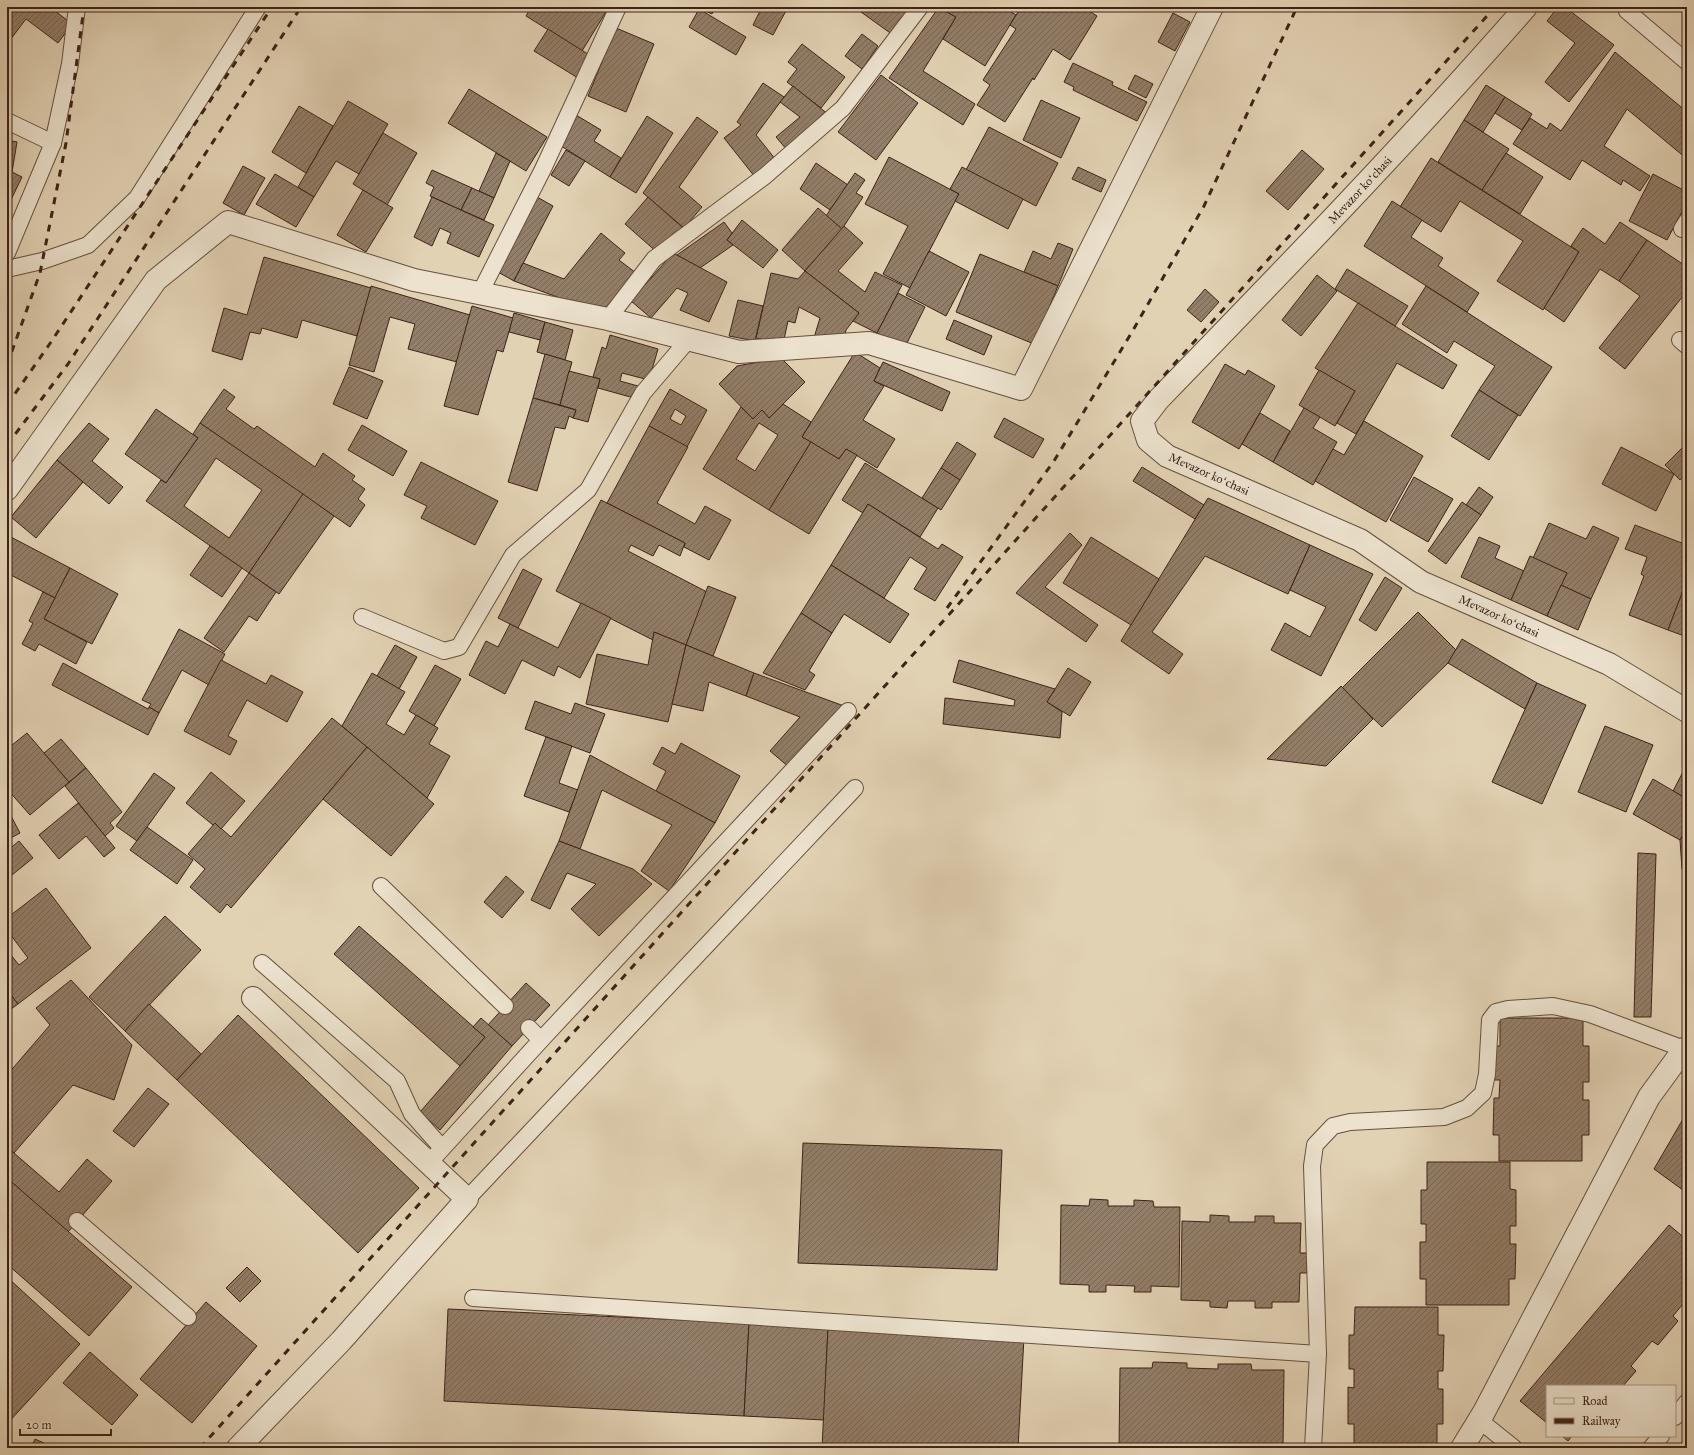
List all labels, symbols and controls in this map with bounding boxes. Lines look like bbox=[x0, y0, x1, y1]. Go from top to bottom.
street label: Mevazor koʻchasi bbox=[1325, 153, 1395, 227]
street label: Mevazor koʻchasi bbox=[1167, 450, 1252, 498]
street label: Mevazor koʻchasi bbox=[1457, 592, 1542, 640]
legend bbox=[1546, 1385, 1676, 1437]
text: Road bbox=[1582, 1394, 1608, 1408]
scale bar bbox=[20, 1411, 111, 1437]
text: Railway bbox=[1582, 1414, 1621, 1428]
text: 20 m bbox=[26, 1418, 52, 1432]

